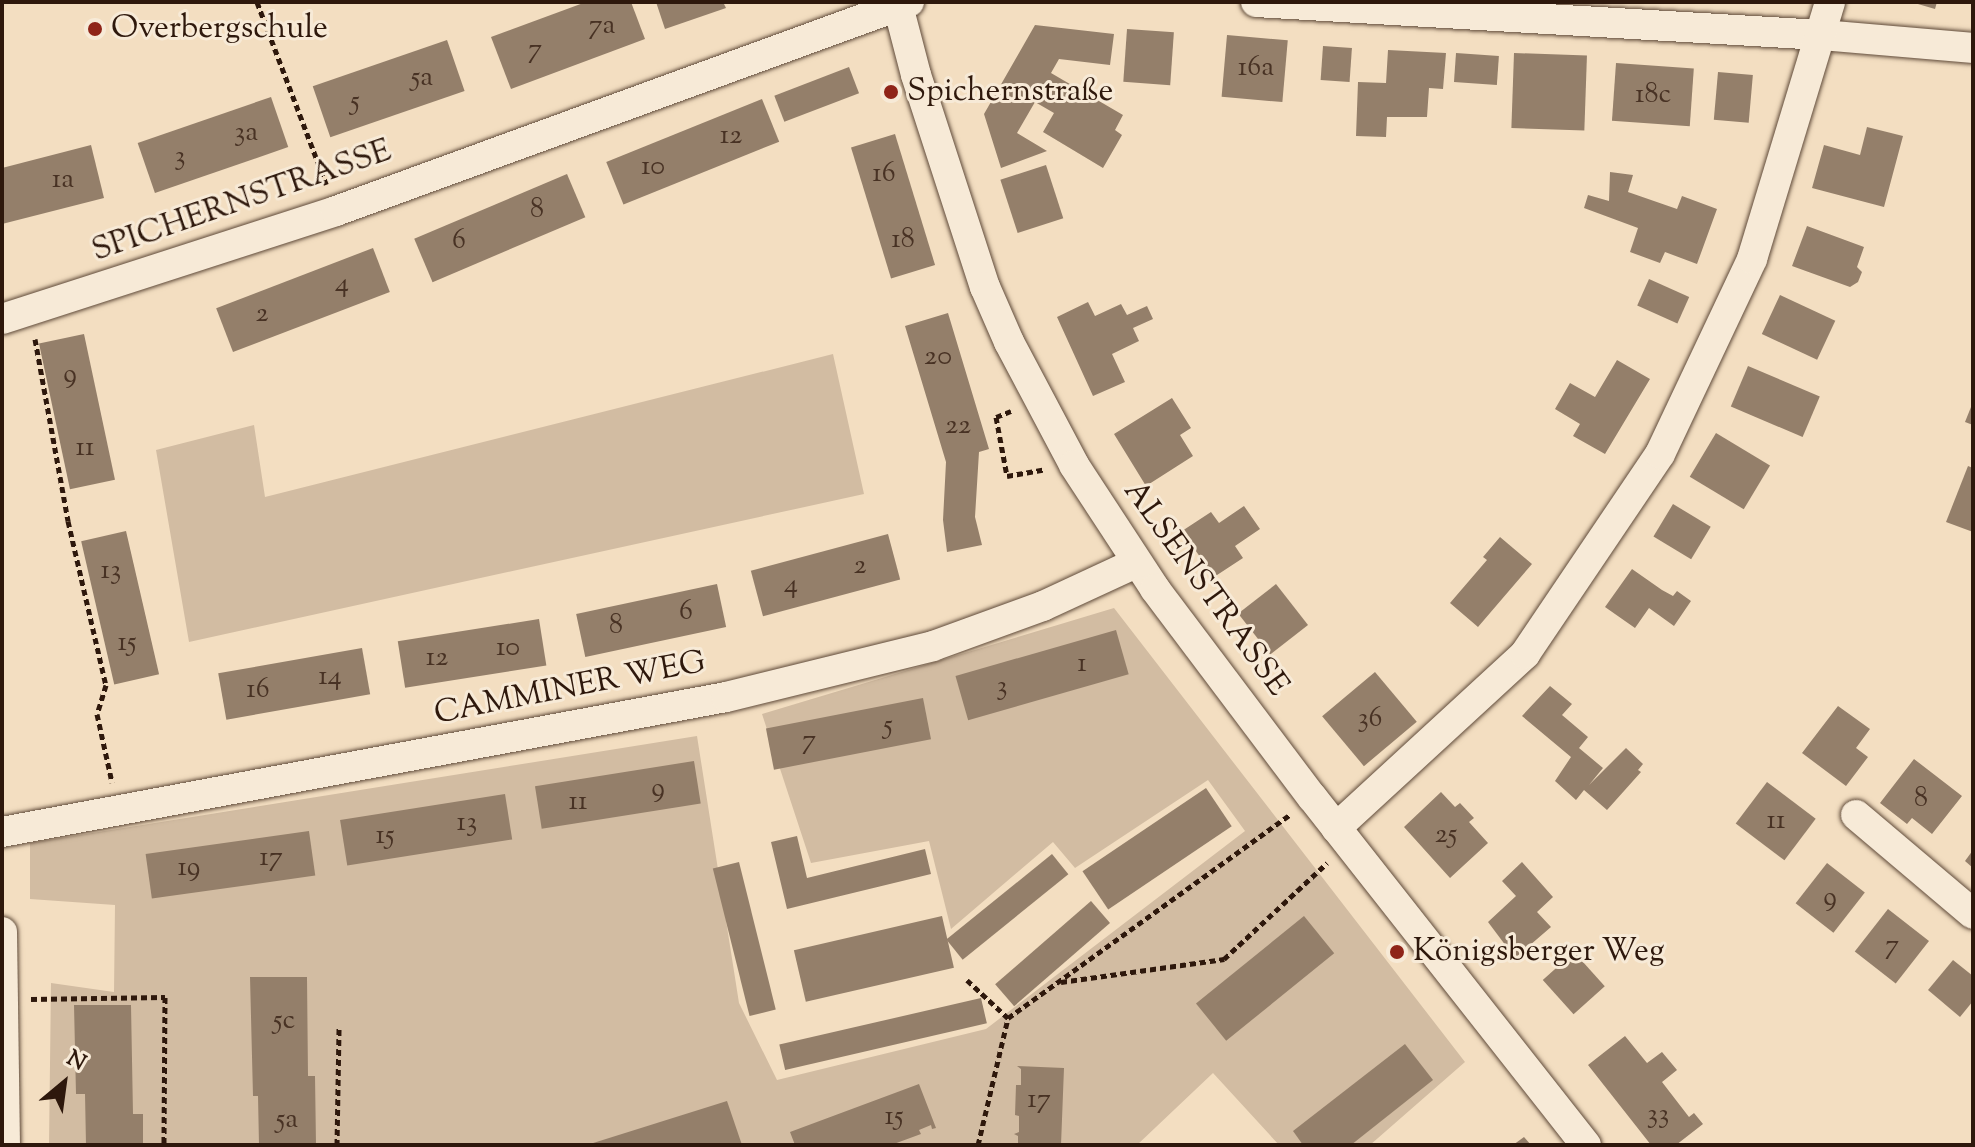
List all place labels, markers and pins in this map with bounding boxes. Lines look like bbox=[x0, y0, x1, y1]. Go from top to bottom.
place label: Overbergschule bbox=[111, 10, 328, 48]
marker: Overbergschule bbox=[86, 20, 104, 38]
place label: Spichernstraße bbox=[907, 73, 1113, 111]
marker: Spichernstraße bbox=[882, 83, 900, 101]
place label: Königsberger Weg bbox=[1413, 933, 1665, 971]
marker: Königsberger Weg bbox=[1388, 943, 1406, 961]

